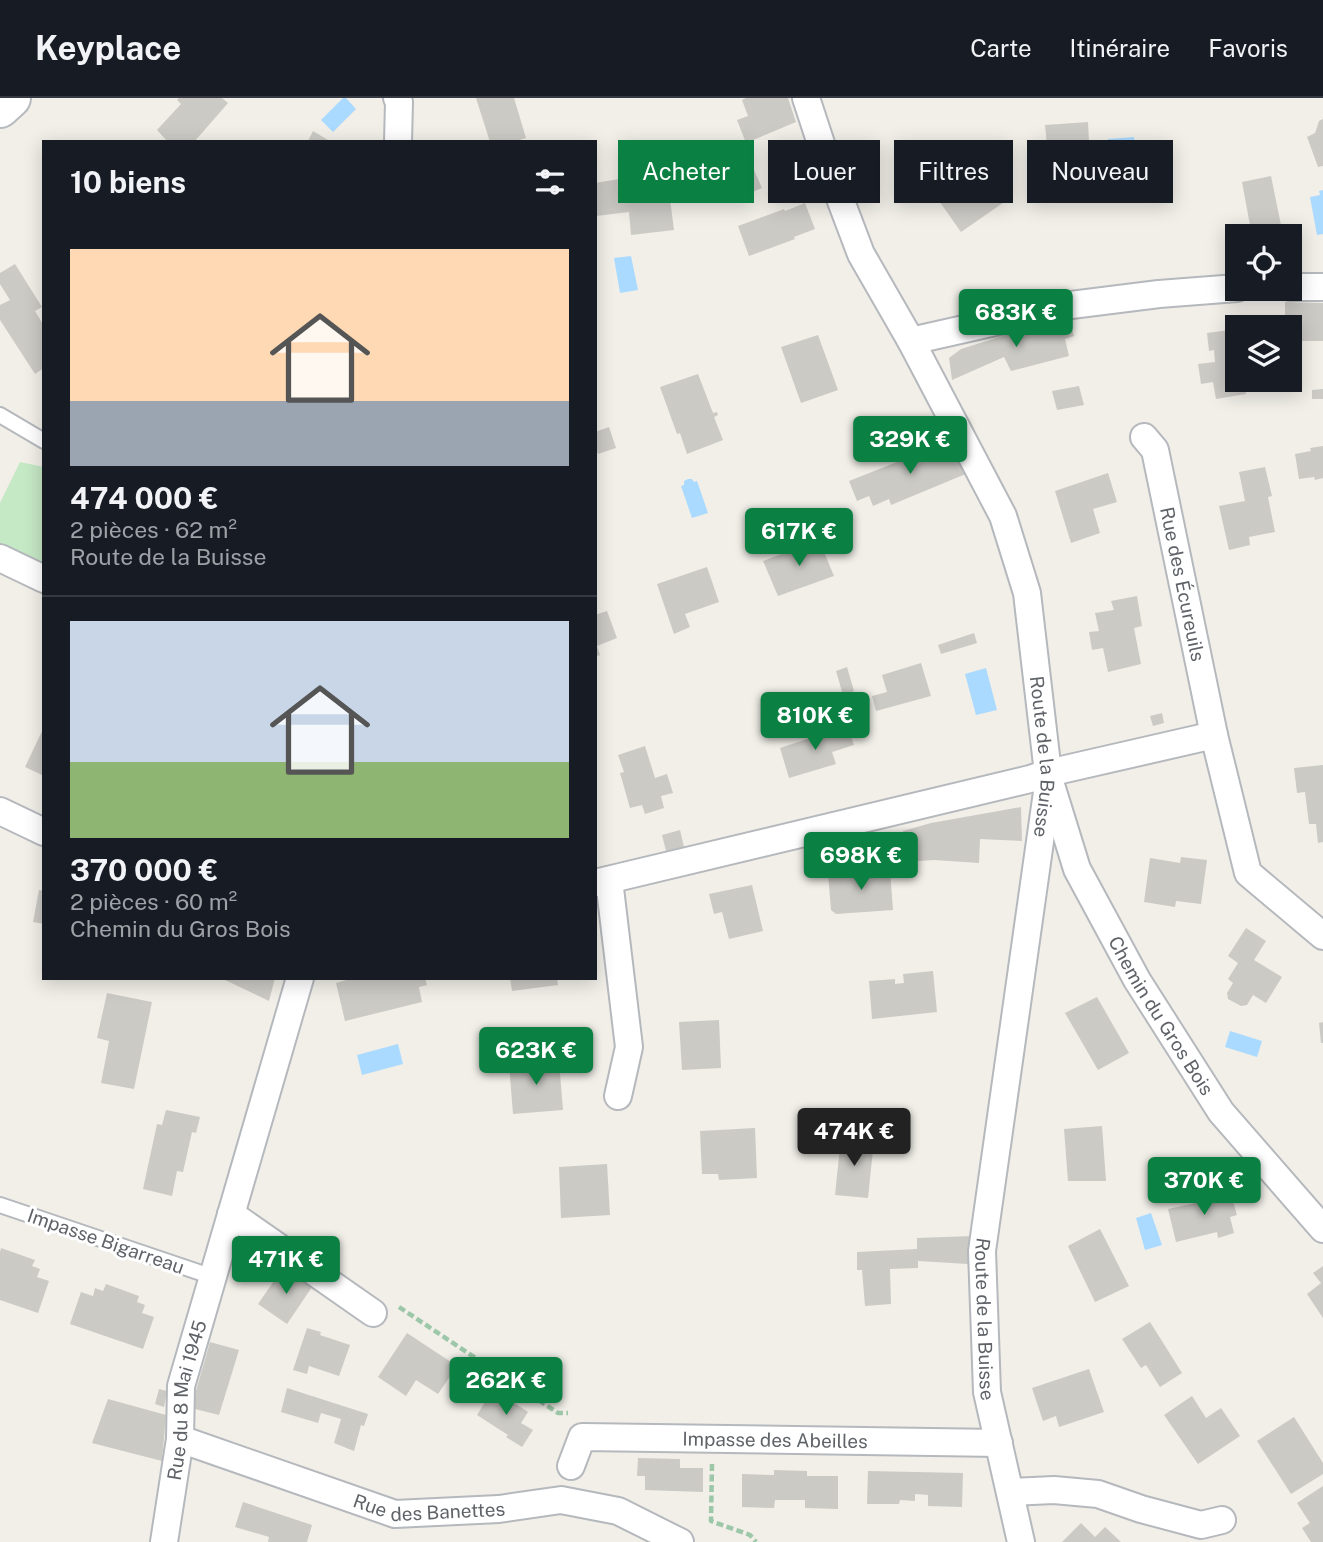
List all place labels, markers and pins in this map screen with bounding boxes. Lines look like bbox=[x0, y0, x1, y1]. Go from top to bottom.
pin: 683K € bbox=[959, 289, 1073, 349]
pin: 329K € bbox=[853, 416, 967, 476]
pin: 617K € bbox=[742, 508, 856, 568]
pin: 810K € bbox=[758, 692, 872, 752]
pin: 698K € bbox=[804, 832, 918, 892]
pin: 623K € bbox=[479, 1028, 593, 1087]
pin: 474K € bbox=[797, 1108, 911, 1168]
pin: 370K € bbox=[1147, 1158, 1261, 1217]
pin: 471K € bbox=[229, 1236, 343, 1296]
pin: 262K € bbox=[449, 1358, 563, 1417]

